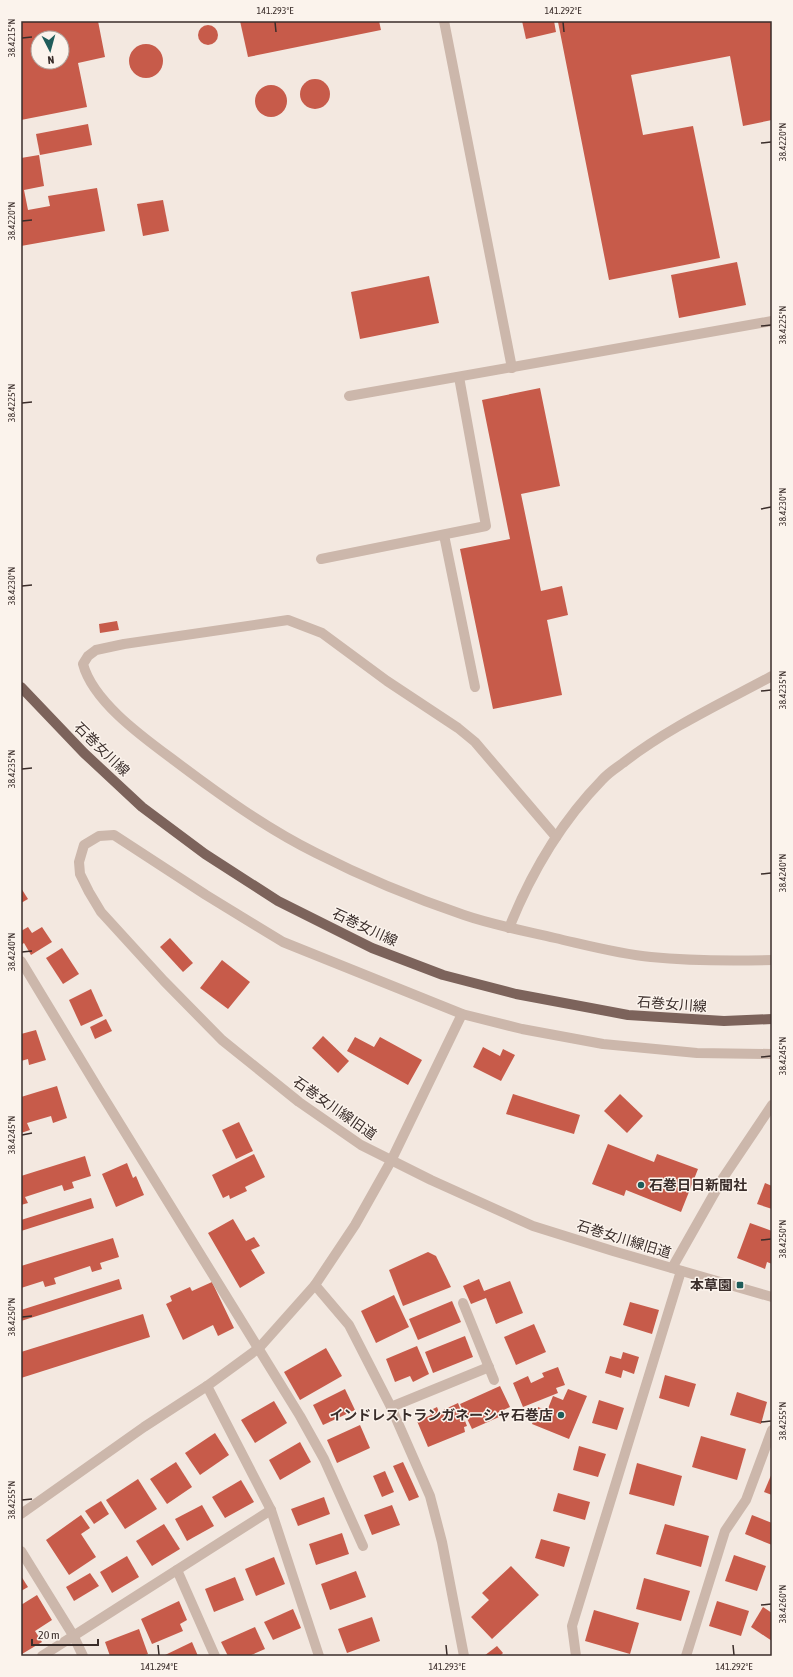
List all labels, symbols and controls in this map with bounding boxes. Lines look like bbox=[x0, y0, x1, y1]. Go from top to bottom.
text: 141.293°E bbox=[257, 5, 294, 16]
text: 141.292°E bbox=[545, 5, 582, 16]
text: 38.4215°N bbox=[6, 19, 17, 57]
north arrow bbox=[30, 30, 70, 70]
text: N bbox=[47, 54, 55, 66]
text: 38.4220°N bbox=[777, 123, 788, 161]
text: 38.4220°N bbox=[6, 202, 17, 240]
text: 38.4225°N bbox=[777, 306, 788, 344]
text: 38.4225°N bbox=[6, 384, 17, 422]
text: 38.4230°N bbox=[777, 488, 788, 526]
text: 38.4230°N bbox=[6, 567, 17, 605]
text: 38.4235°N bbox=[777, 671, 788, 709]
street label: 石巻女川線 bbox=[71, 719, 133, 779]
text: 38.4235°N bbox=[6, 750, 17, 788]
text: 38.4240°N bbox=[777, 854, 788, 892]
street label: 石巻女川線 bbox=[330, 905, 400, 949]
text: 38.4240°N bbox=[6, 933, 17, 971]
street label: 石巻女川線 bbox=[637, 994, 707, 1014]
text: 38.4245°N bbox=[777, 1037, 788, 1075]
street label: 石巻女川線旧道 bbox=[290, 1073, 380, 1143]
text: 38.4245°N bbox=[6, 1116, 17, 1154]
place label: 石巻日日新聞社 bbox=[649, 1177, 747, 1193]
marker: 石巻日日新聞社 bbox=[636, 1180, 646, 1190]
street label: 石巻女川線旧道 bbox=[575, 1217, 673, 1261]
text: 38.4250°N bbox=[777, 1220, 788, 1258]
place label: 本草園 bbox=[690, 1277, 732, 1293]
marker: 本草園 bbox=[735, 1280, 745, 1290]
text: 38.4250°N bbox=[6, 1298, 17, 1336]
text: 38.4255°N bbox=[777, 1402, 788, 1440]
place label: インドレストランガネーシャ石巻店 bbox=[329, 1407, 553, 1423]
marker: インドレストランガネーシャ石巻店 bbox=[556, 1410, 566, 1420]
text: 38.4255°N bbox=[6, 1481, 17, 1519]
text: 38.4260°N bbox=[777, 1585, 788, 1623]
scale bar bbox=[32, 1621, 98, 1647]
text: 20 m bbox=[38, 1628, 60, 1642]
text: 141.294°E bbox=[141, 1661, 178, 1672]
text: 141.293°E bbox=[429, 1661, 466, 1672]
text: 141.292°E bbox=[716, 1661, 753, 1672]

